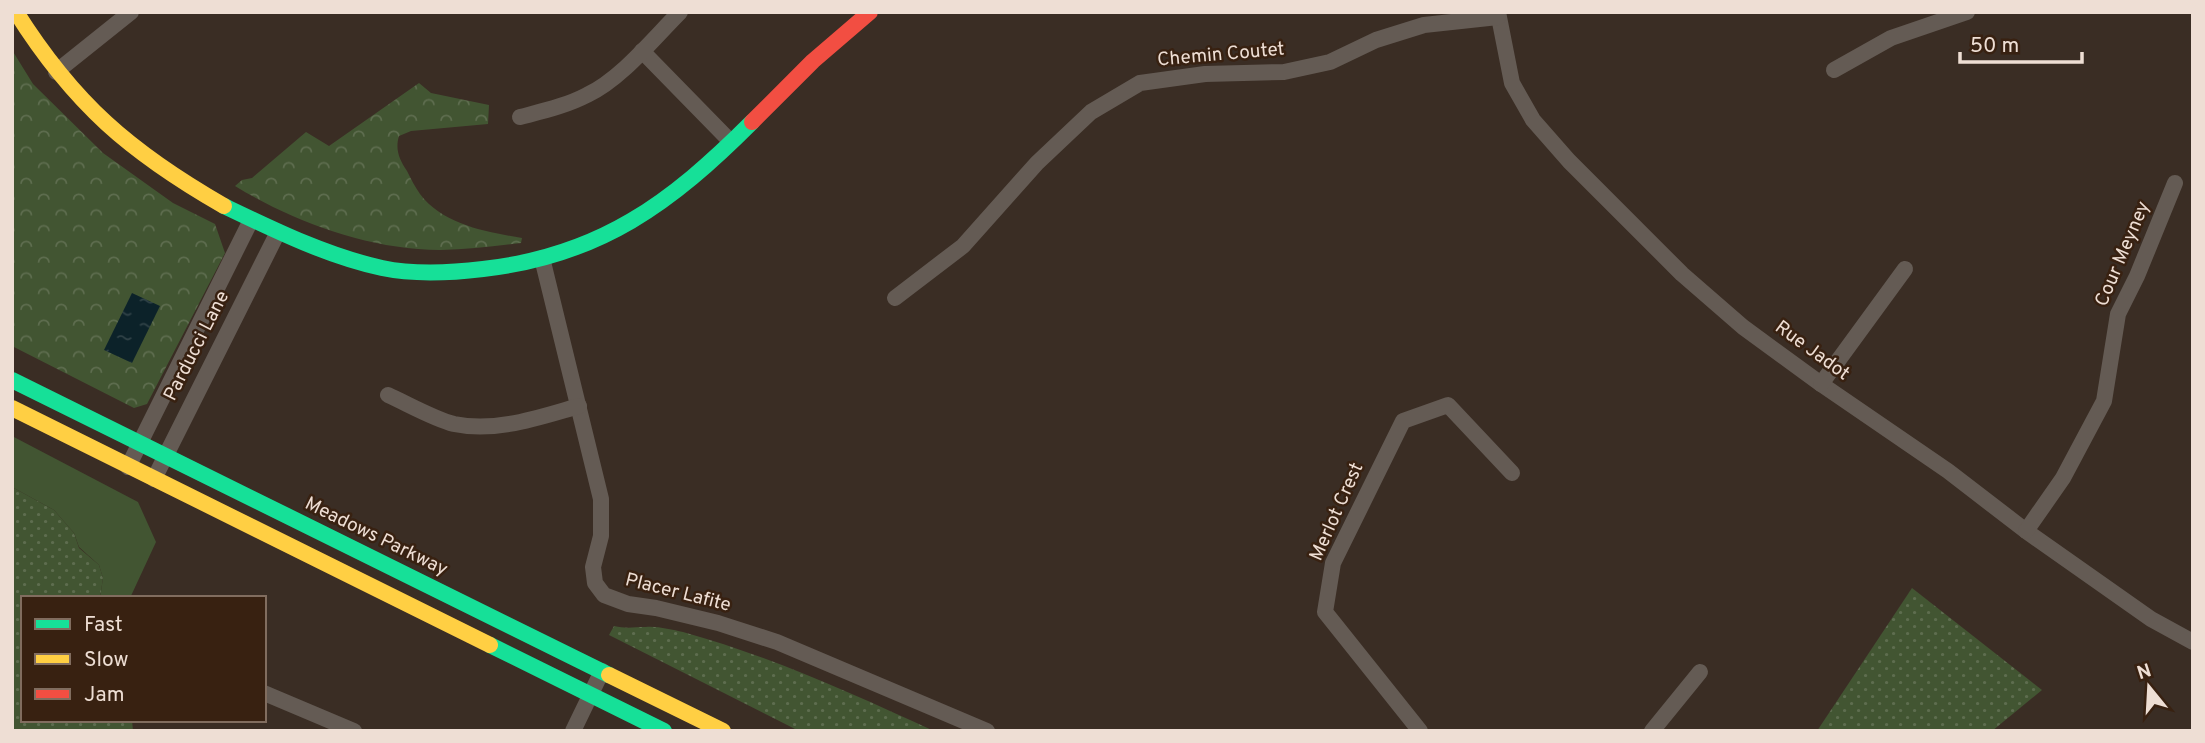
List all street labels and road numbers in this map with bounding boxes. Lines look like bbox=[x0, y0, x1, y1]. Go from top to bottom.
street label: Chemin Coutet bbox=[1156, 37, 1286, 73]
street label: Cour Meyney bbox=[2090, 198, 2156, 310]
street label: Parducci Lane bbox=[159, 287, 235, 405]
street label: Rue Jadot bbox=[1770, 316, 1854, 386]
street label: Merlot Crest bbox=[1305, 459, 1369, 565]
street label: Meadows Parkway bbox=[301, 492, 451, 582]
street label: Placer Lafite bbox=[623, 568, 733, 618]

